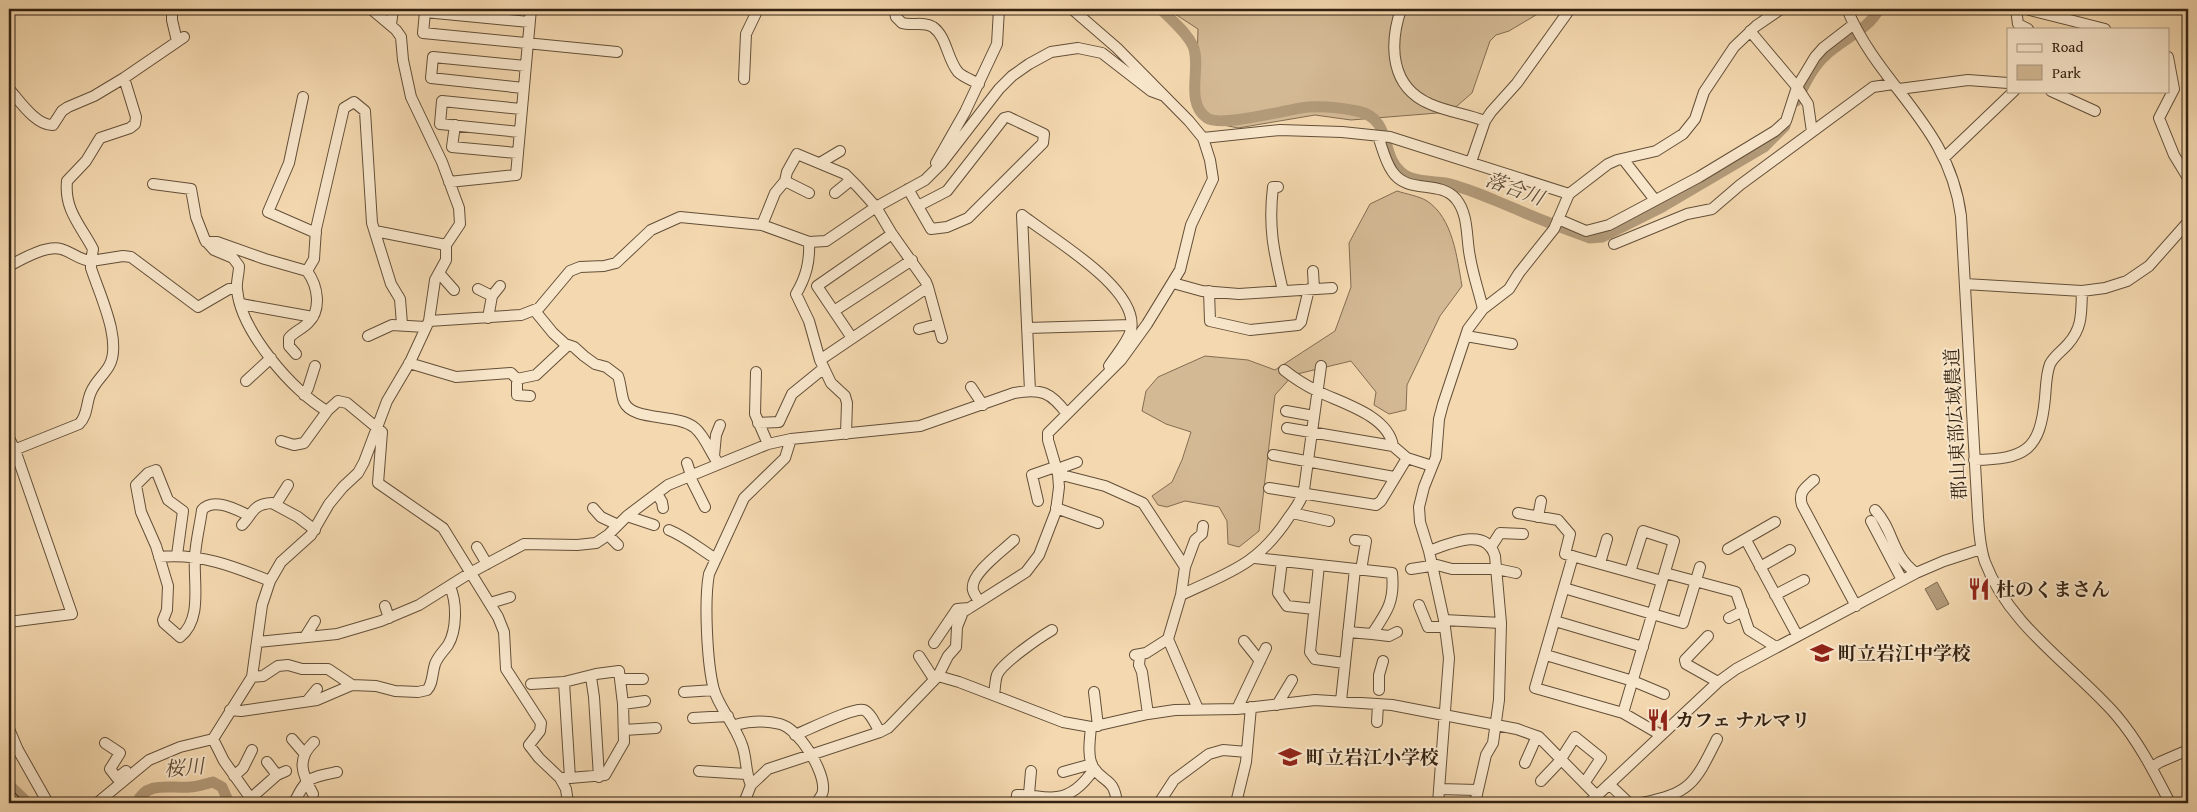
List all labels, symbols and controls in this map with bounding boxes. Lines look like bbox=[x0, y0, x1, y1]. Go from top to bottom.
legend bbox=[2007, 28, 2170, 92]
text: Road bbox=[2052, 36, 2083, 57]
text: Park bbox=[2052, 62, 2081, 83]
water label: 落合川 bbox=[1482, 164, 1550, 213]
street label: 郡山東部広域農道 bbox=[1937, 347, 1973, 501]
place label: 杜のくまさん bbox=[1996, 575, 2110, 603]
restaurant icon: 杜のくまさん bbox=[1966, 576, 1992, 602]
place label: 町立岩江中学校 bbox=[1838, 639, 1971, 667]
school or university icon: 町立岩江中学校 bbox=[1809, 640, 1835, 666]
place label: カフェ ナルマリ bbox=[1675, 706, 1810, 734]
restaurant icon: カフェ ナルマリ bbox=[1645, 707, 1671, 733]
place label: 町立岩江小学校 bbox=[1306, 743, 1439, 771]
school or university icon: 町立岩江小学校 bbox=[1277, 744, 1303, 770]
water label: 桜川 bbox=[163, 751, 207, 783]

